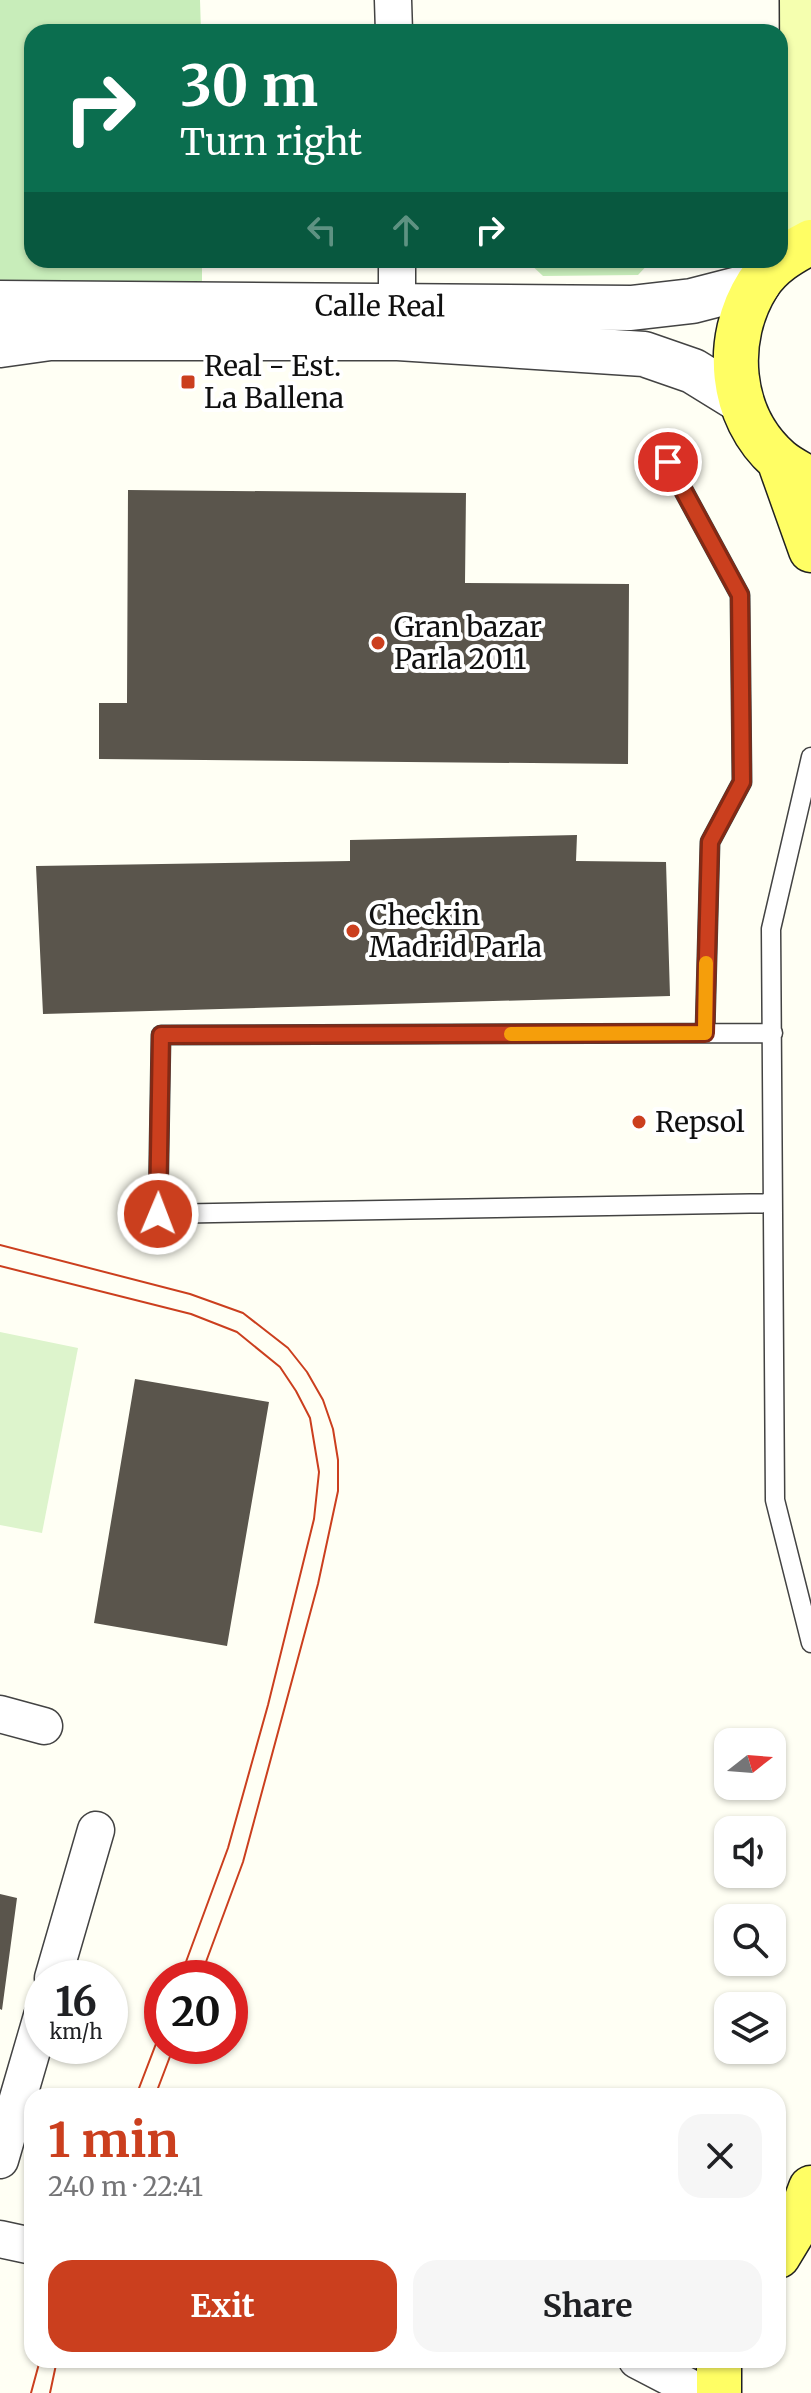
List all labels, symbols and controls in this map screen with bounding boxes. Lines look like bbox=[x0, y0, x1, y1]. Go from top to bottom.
text: 30 m bbox=[180, 51, 318, 121]
icon: right bbox=[48, 56, 152, 160]
text: Turn right bbox=[180, 120, 362, 165]
icon: left bbox=[300, 208, 344, 252]
icon: ahead bbox=[384, 208, 428, 252]
icon: right bbox=[468, 208, 512, 252]
street label: Calle Real bbox=[315, 287, 446, 325]
place label: Real - Est. La Ballena bbox=[204, 348, 344, 416]
marker: Real - Est. La Ballena bbox=[179, 373, 197, 391]
pin bbox=[634, 428, 702, 496]
icon: arrive bbox=[646, 440, 690, 484]
place label: Gran bazar Parla 2011 bbox=[394, 609, 542, 677]
marker: Gran bazar Parla 2011 bbox=[369, 634, 387, 652]
place label: Checkin Madrid Parla bbox=[369, 897, 542, 965]
marker: Checkin Madrid Parla bbox=[344, 922, 362, 940]
place label: Repsol bbox=[655, 1104, 745, 1140]
marker: Repsol bbox=[630, 1113, 648, 1131]
position arrow bbox=[116, 1172, 200, 1256]
north arrow bbox=[714, 1728, 786, 1800]
map controls bbox=[714, 1728, 786, 2064]
button: sound bbox=[714, 1816, 786, 1888]
button: search bbox=[714, 1904, 786, 1976]
speed limit sign: 20 bbox=[144, 1960, 248, 2064]
text: 16 bbox=[55, 1977, 97, 2027]
button: layers bbox=[714, 1992, 786, 2064]
text: km/h bbox=[50, 2019, 102, 2044]
text: 1 min bbox=[48, 2110, 179, 2170]
button: close bbox=[678, 2114, 762, 2198]
text: 240 m · 22:41 bbox=[48, 2170, 203, 2203]
button: Exit bbox=[48, 2260, 397, 2352]
button: Share bbox=[413, 2260, 762, 2352]

